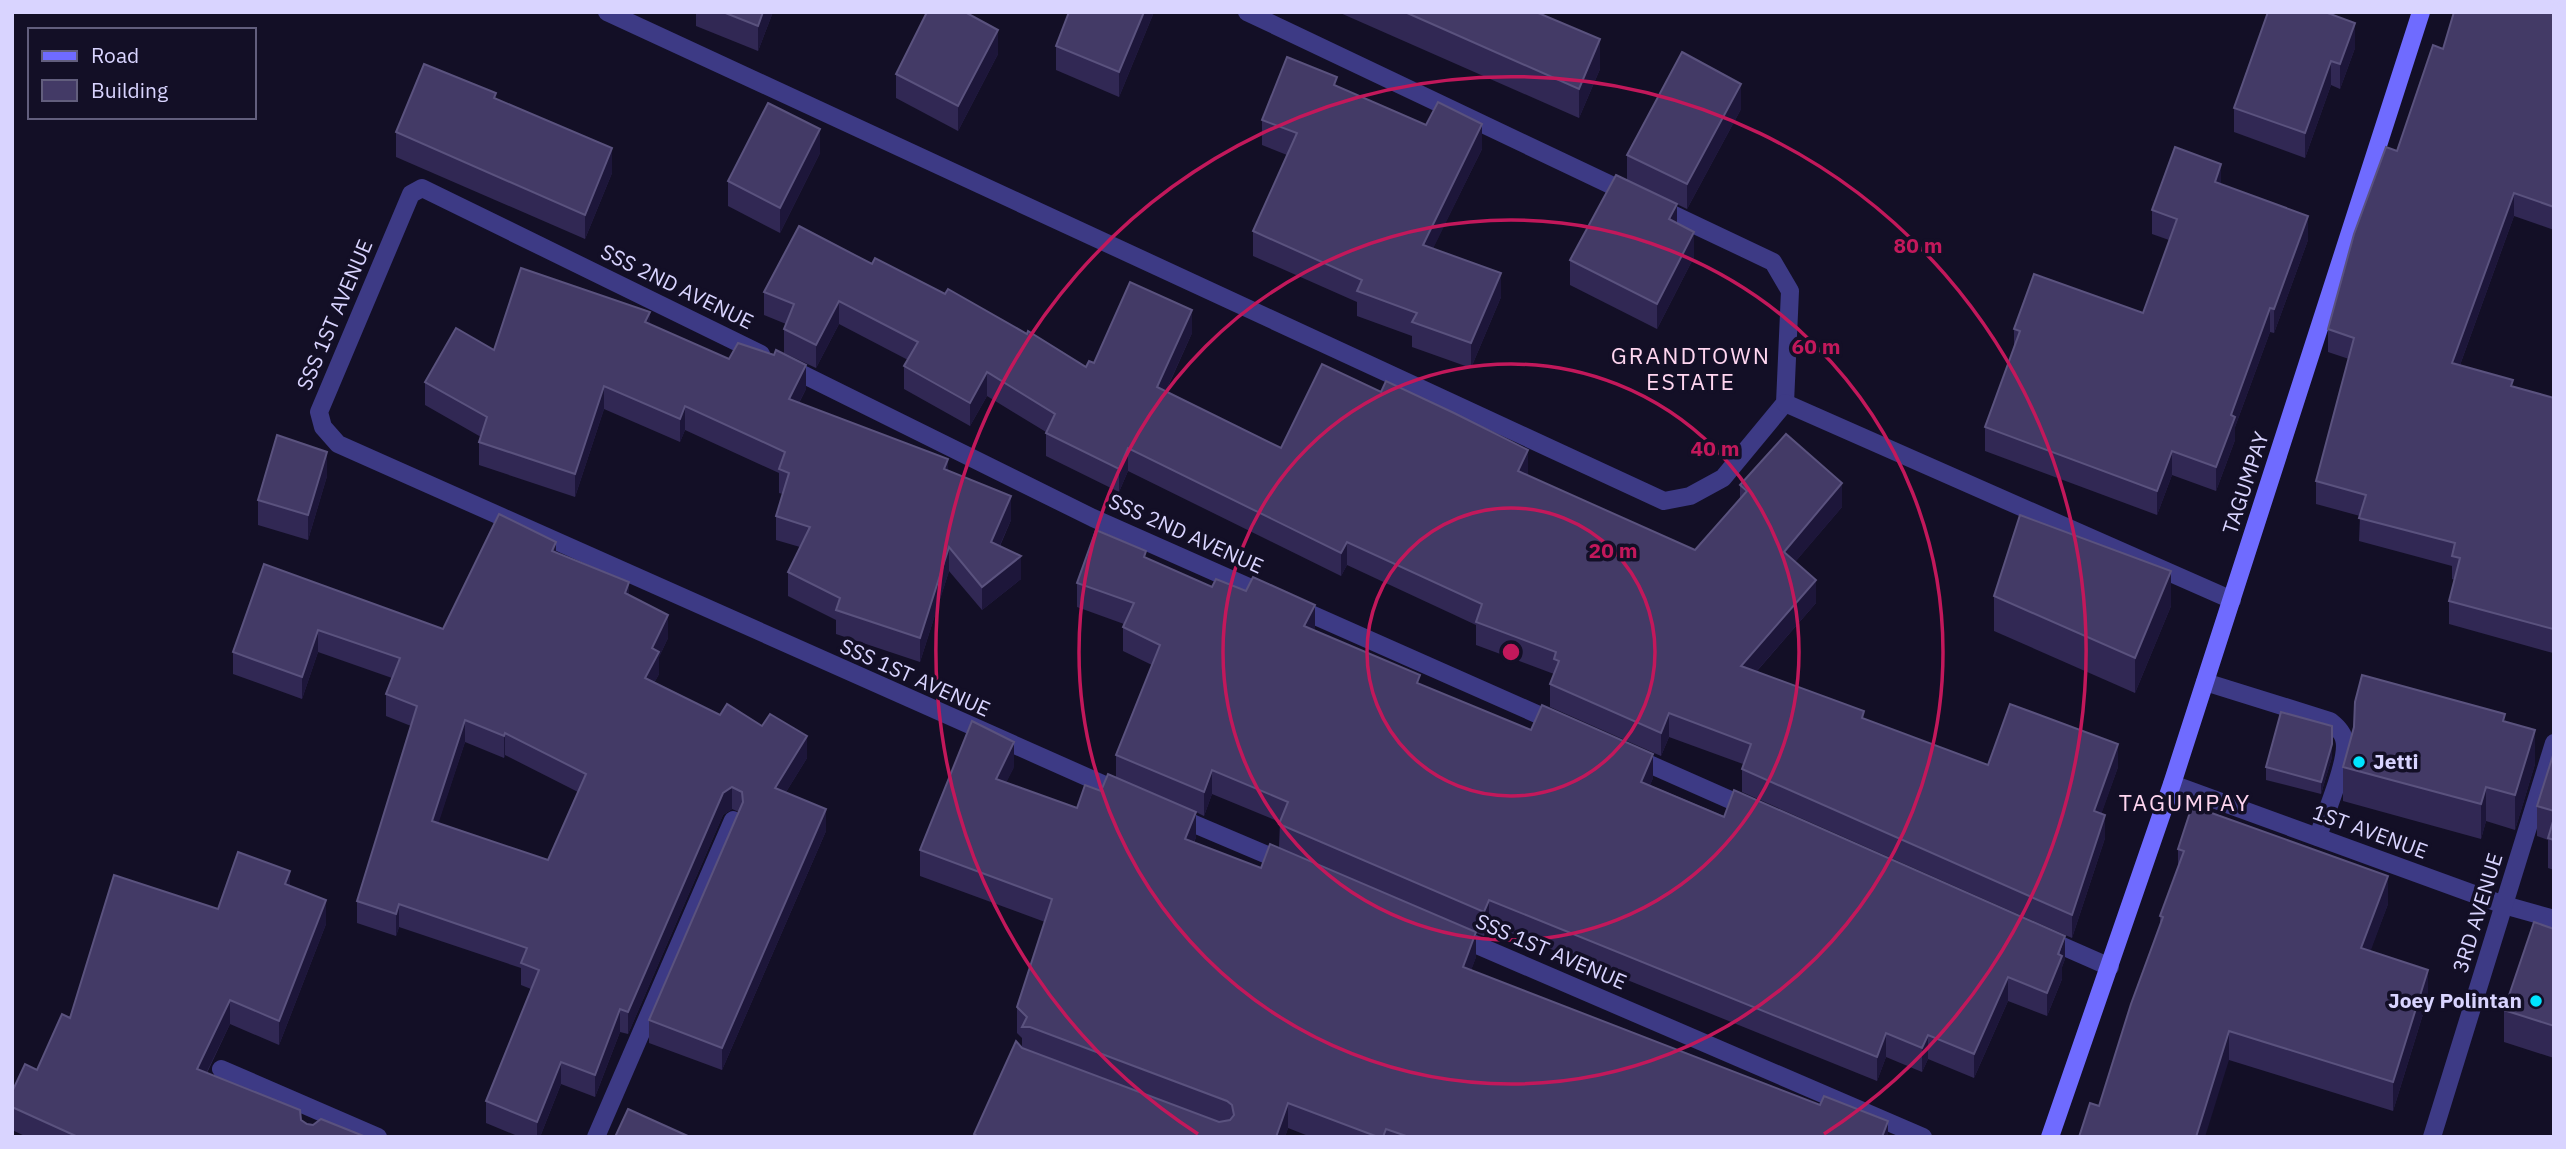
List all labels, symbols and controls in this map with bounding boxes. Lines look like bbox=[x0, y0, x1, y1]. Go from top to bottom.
legend bbox=[28, 28, 256, 119]
text: Road bbox=[91, 41, 139, 69]
text: Building bbox=[91, 76, 168, 104]
text: 80 m bbox=[1894, 231, 1942, 259]
street label: SSS 1ST AVENUE bbox=[290, 235, 379, 394]
street label: SSS 2ND AVENUE bbox=[596, 237, 758, 335]
text: 60 m bbox=[1792, 332, 1840, 360]
district label: GRANDTOWN ESTATE bbox=[1611, 340, 1771, 396]
street label: TAGUMPAY bbox=[2215, 427, 2275, 538]
text: 40 m bbox=[1691, 434, 1739, 462]
street label: SSS 2ND AVENUE bbox=[1105, 486, 1268, 580]
text: 20 m bbox=[1589, 536, 1637, 564]
street label: SSS 1ST AVENUE bbox=[836, 631, 995, 723]
centre of rings bbox=[1499, 640, 1523, 664]
place label: Jetti bbox=[2373, 747, 2419, 775]
marker: Jetti bbox=[2351, 754, 2367, 770]
district label: TAGUMPAY bbox=[2119, 787, 2251, 817]
street label: 1ST AVENUE bbox=[2309, 797, 2432, 865]
street label: 3RD AVENUE bbox=[2446, 849, 2509, 976]
street label: SSS 1ST AVENUE bbox=[1472, 907, 1631, 996]
place label: Joey Polintan bbox=[2388, 986, 2522, 1014]
marker: Joey Polintan bbox=[2528, 993, 2544, 1009]

